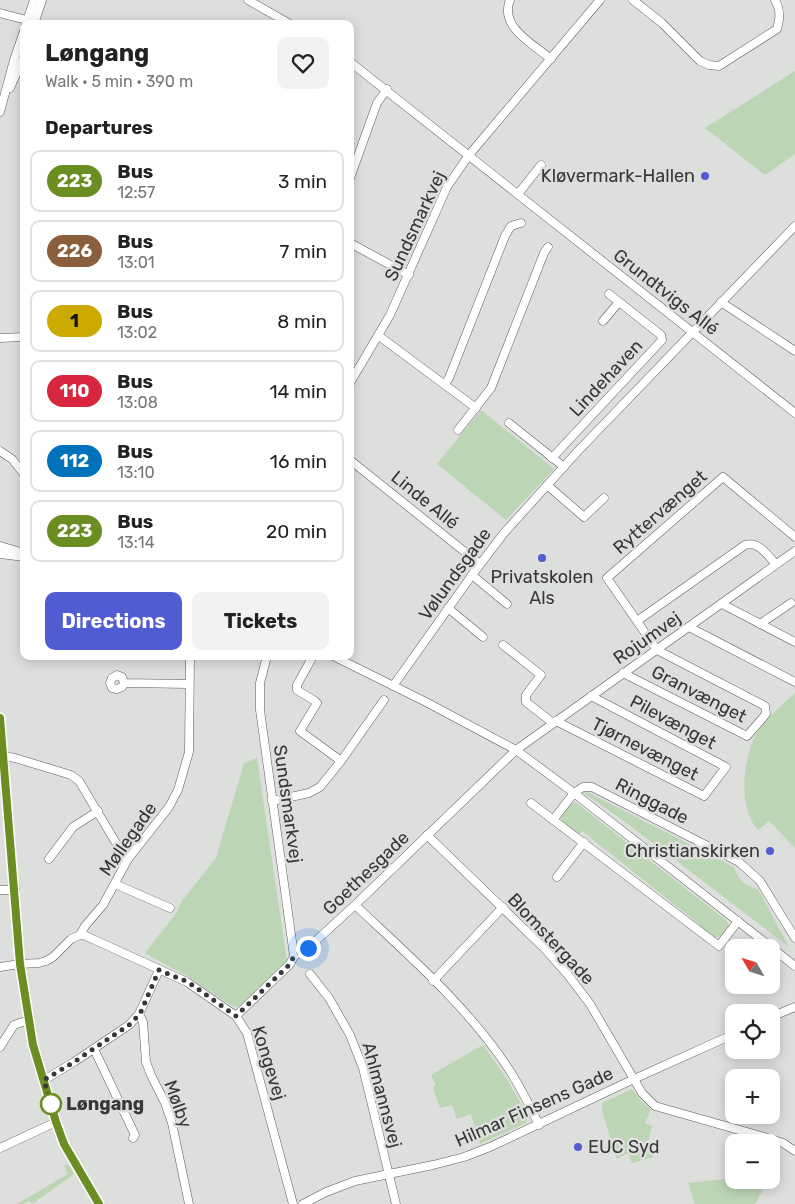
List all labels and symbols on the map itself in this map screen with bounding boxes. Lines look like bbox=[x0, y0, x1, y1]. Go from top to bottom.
place label: Kløvermark-Hallen bbox=[541, 165, 695, 187]
street label: Sundsmarkvej bbox=[380, 167, 450, 285]
marker: Kløvermark-Hallen bbox=[699, 170, 711, 182]
street label: Grundtvigs Allé bbox=[609, 244, 723, 340]
street label: Lindehaven bbox=[565, 335, 647, 421]
street label: Ryttervænget bbox=[609, 465, 711, 559]
street label: Linde Allé bbox=[387, 466, 463, 534]
street label: Vølundsgade bbox=[414, 524, 496, 624]
marker: Privatskolen Als bbox=[536, 552, 548, 564]
place label: Privatskolen Als bbox=[491, 566, 593, 609]
street label: Rojumvej bbox=[609, 607, 685, 669]
street label: Granvænget bbox=[648, 661, 750, 727]
street label: Pilevænget bbox=[626, 690, 720, 754]
street label: Tjørnevænget bbox=[588, 713, 702, 785]
street label: Sundsmarkvej bbox=[269, 743, 307, 865]
street label: Ringgade bbox=[612, 773, 692, 829]
street label: Møllegade bbox=[95, 798, 161, 880]
street label: Goethesgade bbox=[318, 826, 414, 920]
place label: Christianskirken bbox=[625, 840, 760, 862]
marker: Christianskirken bbox=[764, 845, 776, 857]
street label: Blomstergade bbox=[503, 889, 599, 989]
your location bbox=[296, 936, 321, 961]
north arrow bbox=[725, 939, 780, 994]
street label: Kongevej bbox=[247, 1023, 291, 1103]
street label: Ahlmannsvej bbox=[357, 1040, 407, 1150]
street label: Hilmar Finsens Gade bbox=[451, 1062, 617, 1152]
street label: Mølby bbox=[159, 1077, 197, 1131]
marker: Løngang bbox=[40, 1093, 62, 1115]
place label: Løngang bbox=[66, 1093, 144, 1115]
place label: EUC Syd bbox=[588, 1136, 659, 1158]
marker: EUC Syd bbox=[572, 1141, 584, 1153]

